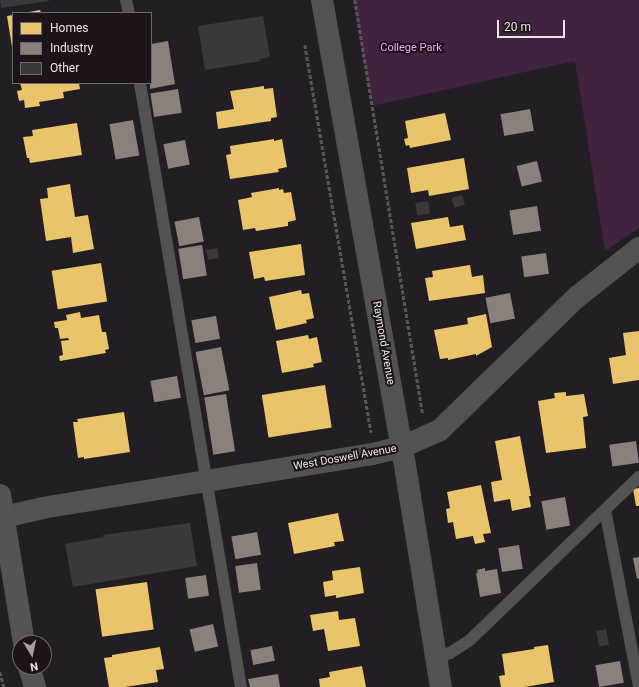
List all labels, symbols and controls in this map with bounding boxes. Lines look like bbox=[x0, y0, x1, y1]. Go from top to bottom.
legend bbox=[12, 12, 152, 84]
scale bar bbox=[499, 12, 567, 38]
text: 20 m bbox=[504, 20, 531, 34]
text: Homes bbox=[50, 21, 88, 35]
text: Industry bbox=[50, 41, 93, 55]
park label: College Park bbox=[380, 41, 442, 55]
text: Other bbox=[50, 61, 79, 75]
street label: Raymond Avenue bbox=[369, 300, 397, 386]
street label: West Doswell Avenue bbox=[292, 442, 398, 474]
north arrow bbox=[12, 635, 52, 675]
text: N bbox=[29, 659, 39, 673]

